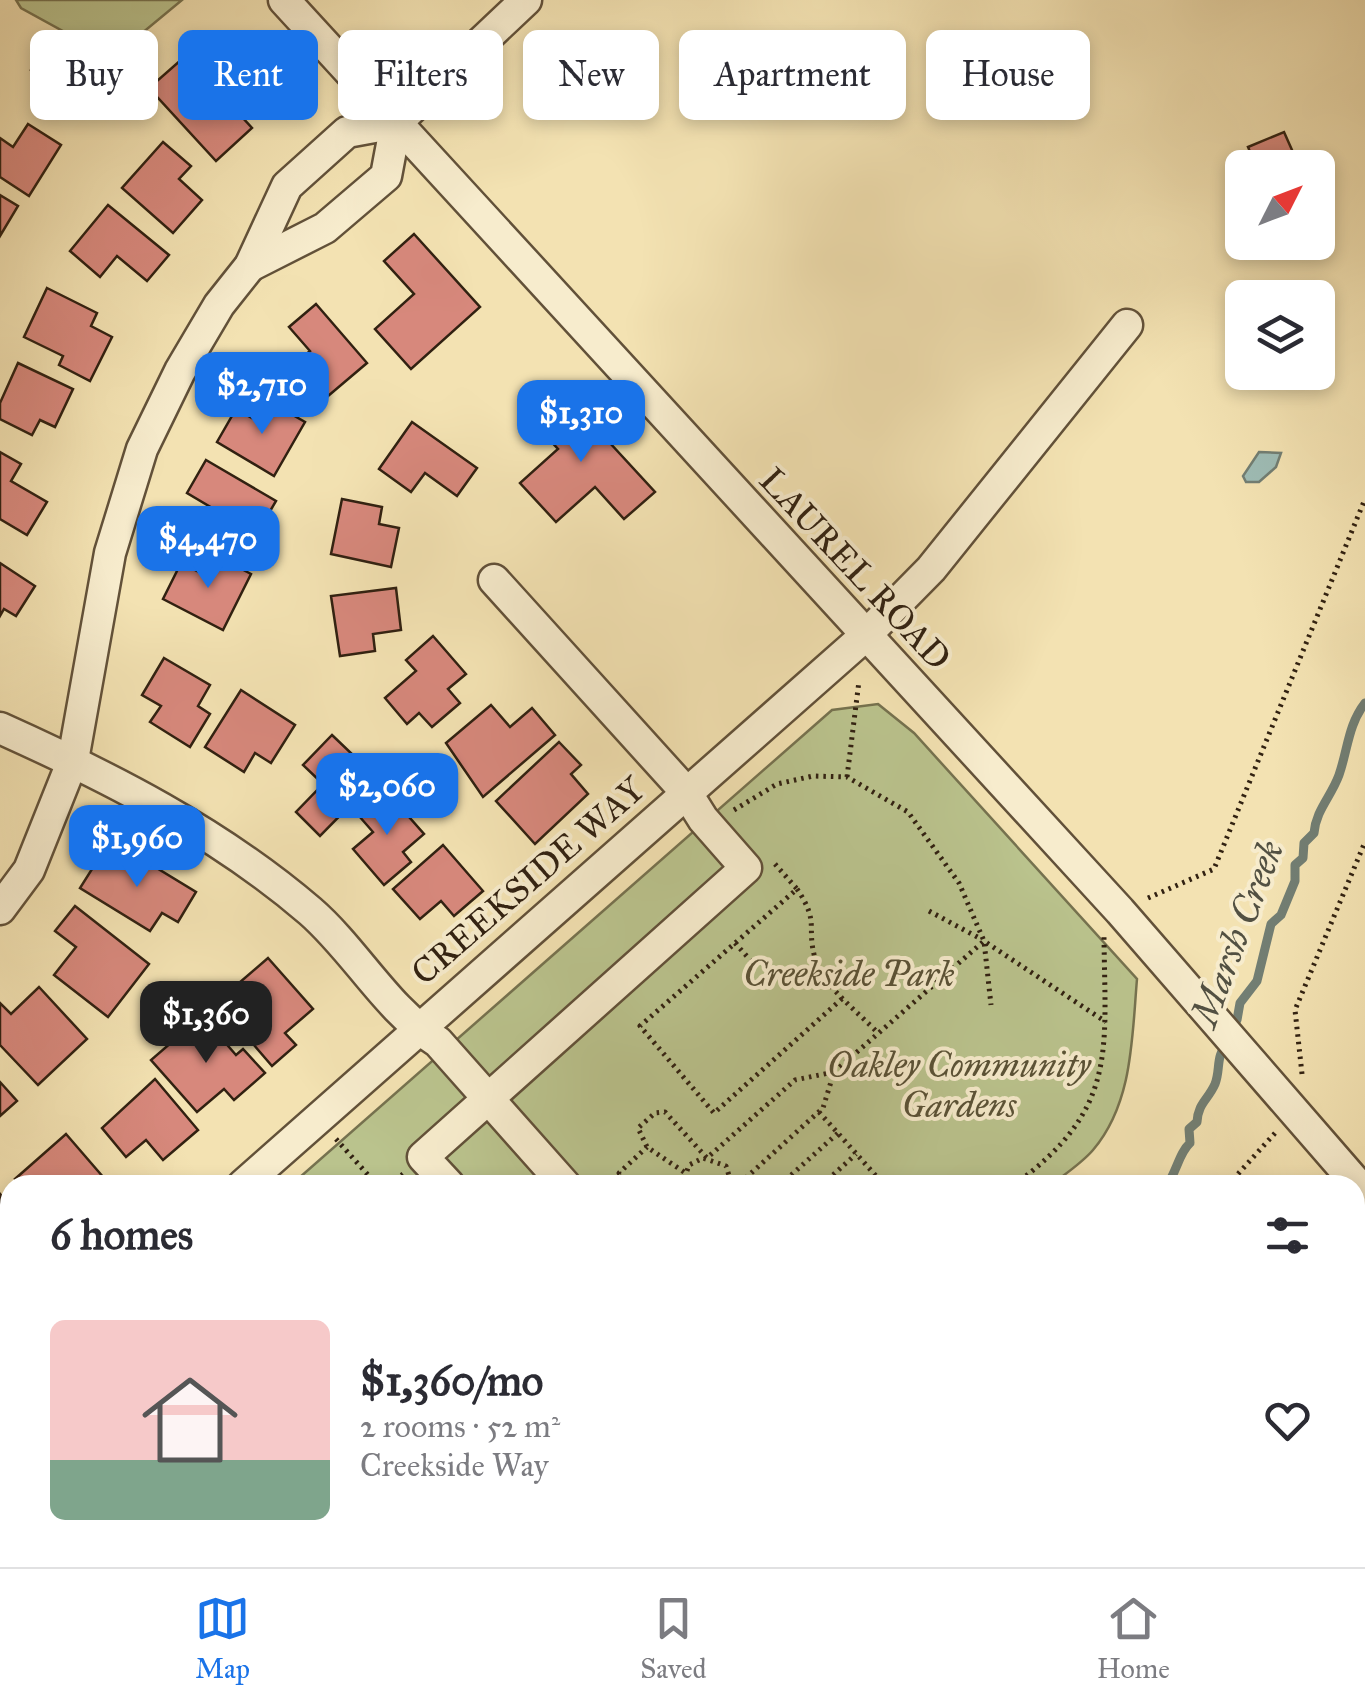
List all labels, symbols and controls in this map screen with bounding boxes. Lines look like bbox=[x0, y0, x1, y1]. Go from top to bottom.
chip: Buy bbox=[30, 30, 158, 120]
chip: Rent bbox=[178, 30, 318, 120]
chip: Filters bbox=[338, 30, 503, 120]
chip: New bbox=[523, 30, 659, 120]
chip: Apartment bbox=[679, 30, 906, 120]
chip: House bbox=[926, 30, 1090, 120]
north arrow bbox=[1225, 150, 1335, 260]
map controls bbox=[1225, 150, 1335, 390]
button: layers bbox=[1225, 280, 1335, 390]
pin: $2,710 bbox=[181, 352, 343, 437]
text: $2,710 bbox=[217, 365, 307, 404]
pin: $1,310 bbox=[500, 380, 662, 465]
text: $1,310 bbox=[539, 393, 623, 432]
street label: LAUREL ROAD bbox=[750, 459, 960, 679]
pin: $4,470 bbox=[127, 506, 289, 591]
text: $4,470 bbox=[159, 519, 257, 558]
pin: $2,060 bbox=[306, 753, 468, 838]
text: $2,060 bbox=[338, 766, 436, 805]
street label: CREEKSIDE WAY bbox=[403, 767, 654, 994]
pin: $1,960 bbox=[56, 805, 218, 890]
text: $1,960 bbox=[91, 818, 183, 857]
water label: Marsh Creek bbox=[1180, 834, 1293, 1035]
park label: Creekside Park bbox=[743, 953, 955, 996]
pin: $1,360 bbox=[125, 981, 287, 1066]
text: $1,360 bbox=[162, 994, 250, 1033]
park label: Oakley Community Gardens bbox=[828, 1044, 1092, 1127]
icon: filters bbox=[1260, 1208, 1315, 1263]
text: 6 homes bbox=[50, 1209, 193, 1261]
text: $1,360/mo bbox=[360, 1355, 543, 1407]
icon: home bbox=[130, 1360, 250, 1480]
icon: heart bbox=[1260, 1393, 1315, 1448]
text: 2 rooms · 52 m² bbox=[360, 1407, 560, 1446]
text: Creekside Way bbox=[360, 1446, 549, 1485]
tab: Map bbox=[195, 1591, 250, 1686]
tab: Saved bbox=[640, 1591, 707, 1686]
tab: Home bbox=[1097, 1591, 1170, 1686]

